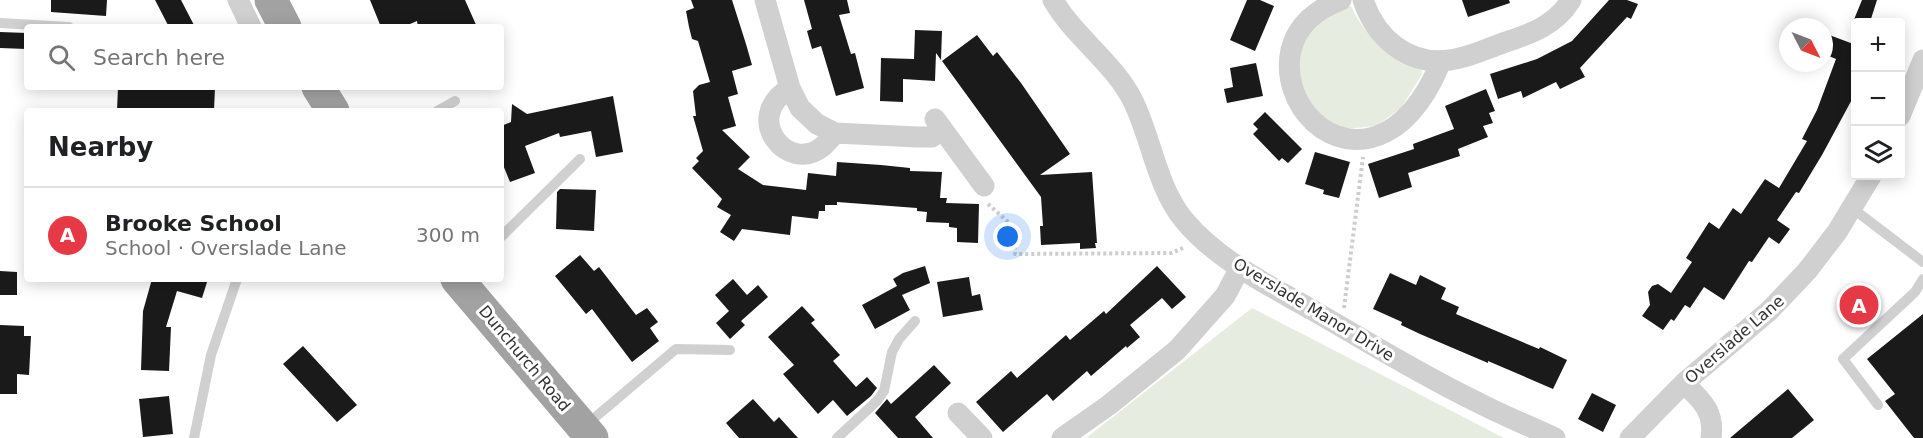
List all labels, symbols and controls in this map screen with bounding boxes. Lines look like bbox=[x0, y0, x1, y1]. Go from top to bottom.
north arrow bbox=[1779, 18, 1833, 72]
map controls bbox=[1851, 18, 1905, 180]
button: + bbox=[1851, 18, 1905, 72]
search box bbox=[24, 24, 504, 90]
icon: search bbox=[45, 41, 78, 74]
text: Search here bbox=[93, 45, 225, 70]
button: − bbox=[1851, 72, 1905, 126]
button: layers bbox=[1851, 126, 1905, 180]
text: Nearby bbox=[48, 132, 153, 162]
text: Brooke School bbox=[105, 211, 282, 236]
your location bbox=[993, 222, 1022, 251]
text: A bbox=[60, 223, 75, 247]
text: 300 m bbox=[416, 223, 480, 247]
text: School · Overslade Lane bbox=[105, 236, 347, 260]
street label: Overslade Manor Drive bbox=[1230, 254, 1398, 365]
pin: A bbox=[1840, 282, 1878, 328]
street label: Overslade Lane bbox=[1681, 291, 1788, 388]
street label: Dunchurch Road bbox=[475, 302, 574, 415]

